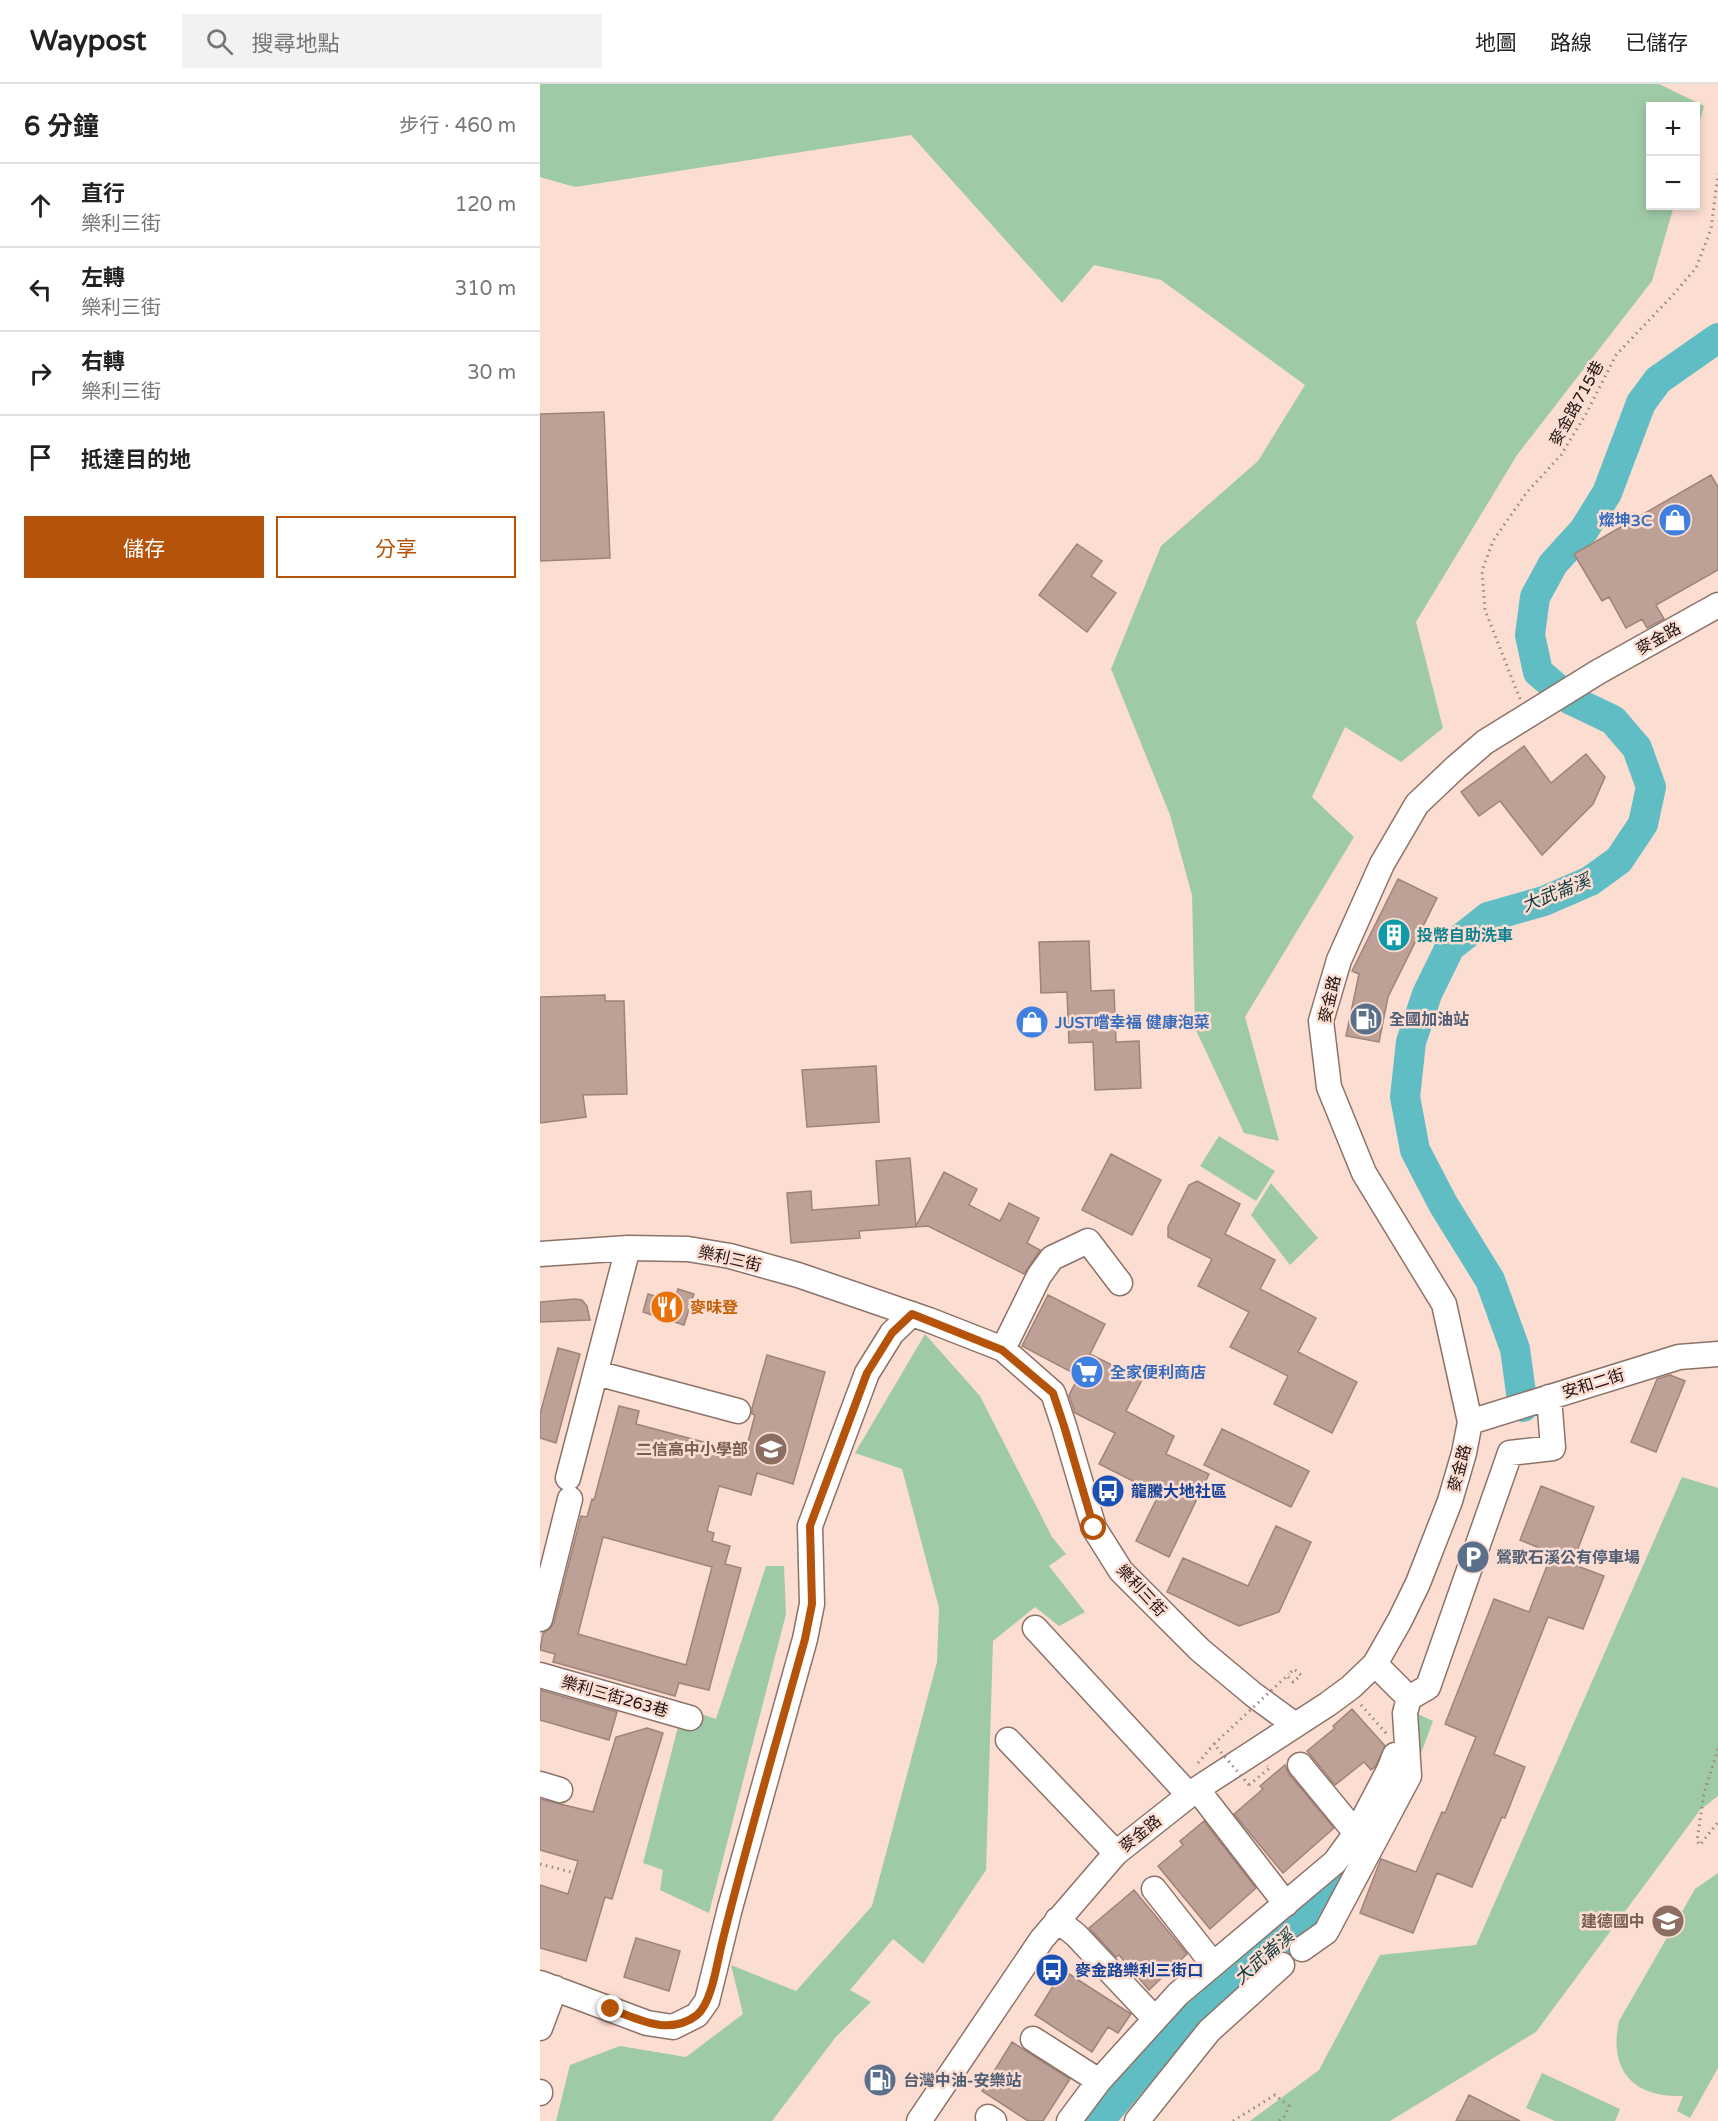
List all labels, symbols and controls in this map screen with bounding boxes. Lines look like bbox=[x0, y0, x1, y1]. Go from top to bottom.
search box bbox=[182, 14, 602, 68]
text: Waypost bbox=[30, 24, 146, 58]
icon: search bbox=[203, 25, 236, 58]
text: 搜尋地點 bbox=[251, 31, 339, 57]
text: 地圖 bbox=[1475, 31, 1517, 56]
text: 路線 bbox=[1550, 31, 1592, 56]
text: 已儲存 bbox=[1625, 31, 1688, 56]
map controls bbox=[1646, 102, 1700, 210]
button: + bbox=[1646, 102, 1700, 156]
text: 6 分鐘 bbox=[24, 111, 99, 142]
text: 步行 · 460 m bbox=[399, 114, 516, 138]
button: − bbox=[1646, 156, 1700, 210]
text: 直行 bbox=[81, 181, 125, 207]
icon: ahead bbox=[24, 189, 57, 222]
text: 120 m bbox=[455, 193, 516, 217]
text: 樂利三街 bbox=[81, 212, 161, 236]
text: 左轉 bbox=[81, 265, 125, 291]
icon: left bbox=[24, 273, 57, 306]
text: 310 m bbox=[455, 277, 516, 301]
text: 樂利三街 bbox=[81, 296, 161, 320]
text: 右轉 bbox=[81, 349, 125, 375]
icon: right bbox=[24, 357, 57, 390]
street label: 麥金路715巷 bbox=[1545, 357, 1608, 450]
text: 30 m bbox=[467, 361, 516, 385]
text: 樂利三街 bbox=[81, 380, 161, 404]
icon: arrive bbox=[24, 441, 57, 474]
text: 抵達目的地 bbox=[81, 447, 191, 473]
shop icon: 燦坤3C bbox=[1657, 502, 1693, 538]
place label: 燦坤3C bbox=[1599, 511, 1652, 531]
button: 儲存 bbox=[24, 516, 264, 578]
button: 分享 bbox=[276, 516, 516, 578]
street label: 麥金路 bbox=[1633, 618, 1684, 659]
water label: 大武崙溪 bbox=[1519, 868, 1596, 917]
building icon: 投幣自助洗車 bbox=[1376, 917, 1412, 953]
place label: 投幣自助洗車 bbox=[1417, 926, 1513, 946]
street label: 麥金路 bbox=[1315, 974, 1345, 1025]
fuel station icon: 全國加油站 bbox=[1348, 1001, 1384, 1037]
shop icon: JUST嚐幸福 健康泡菜 bbox=[1014, 1004, 1050, 1040]
place label: 全國加油站 bbox=[1389, 1010, 1469, 1030]
place label: JUST嚐幸福 健康泡菜 bbox=[1054, 1013, 1210, 1033]
street label: 樂利三街 bbox=[696, 1242, 763, 1276]
restaurant icon: 麥味登 bbox=[649, 1289, 685, 1325]
place label: 麥味登 bbox=[690, 1298, 738, 1318]
supermarket icon: 全家便利商店 bbox=[1069, 1354, 1105, 1390]
place label: 全家便利商店 bbox=[1110, 1363, 1206, 1383]
street label: 安和二街 bbox=[1560, 1365, 1627, 1403]
school or university icon: 二信高中小學部 bbox=[753, 1431, 789, 1467]
place label: 二信高中小學部 bbox=[636, 1440, 748, 1460]
street label: 麥金路 bbox=[1444, 1442, 1476, 1494]
bus stop icon: 龍騰大地社區 bbox=[1090, 1473, 1126, 1509]
place label: 龍騰大地社區 bbox=[1131, 1482, 1227, 1502]
route start bbox=[1080, 1514, 1106, 1540]
parking icon: 鶯歌石溪公有停車場 bbox=[1455, 1539, 1491, 1575]
place label: 鶯歌石溪公有停車場 bbox=[1496, 1548, 1640, 1568]
street label: 樂利三街 bbox=[1112, 1560, 1170, 1621]
street label: 樂利三街263巷 bbox=[559, 1672, 670, 1722]
street label: 麥金路 bbox=[1116, 1811, 1166, 1857]
school or university icon: 建德國中 bbox=[1650, 1903, 1686, 1939]
place label: 建德國中 bbox=[1581, 1912, 1645, 1932]
water label: 大武崙溪 bbox=[1230, 1923, 1301, 1989]
bus stop icon: 麥金路樂利三街口 bbox=[1034, 1952, 1070, 1988]
place label: 麥金路樂利三街口 bbox=[1075, 1961, 1203, 1981]
route end bbox=[597, 1995, 623, 2021]
fuel station icon: 台灣中油-安樂站 bbox=[862, 2062, 898, 2098]
place label: 台灣中油-安樂站 bbox=[903, 2071, 1022, 2091]

